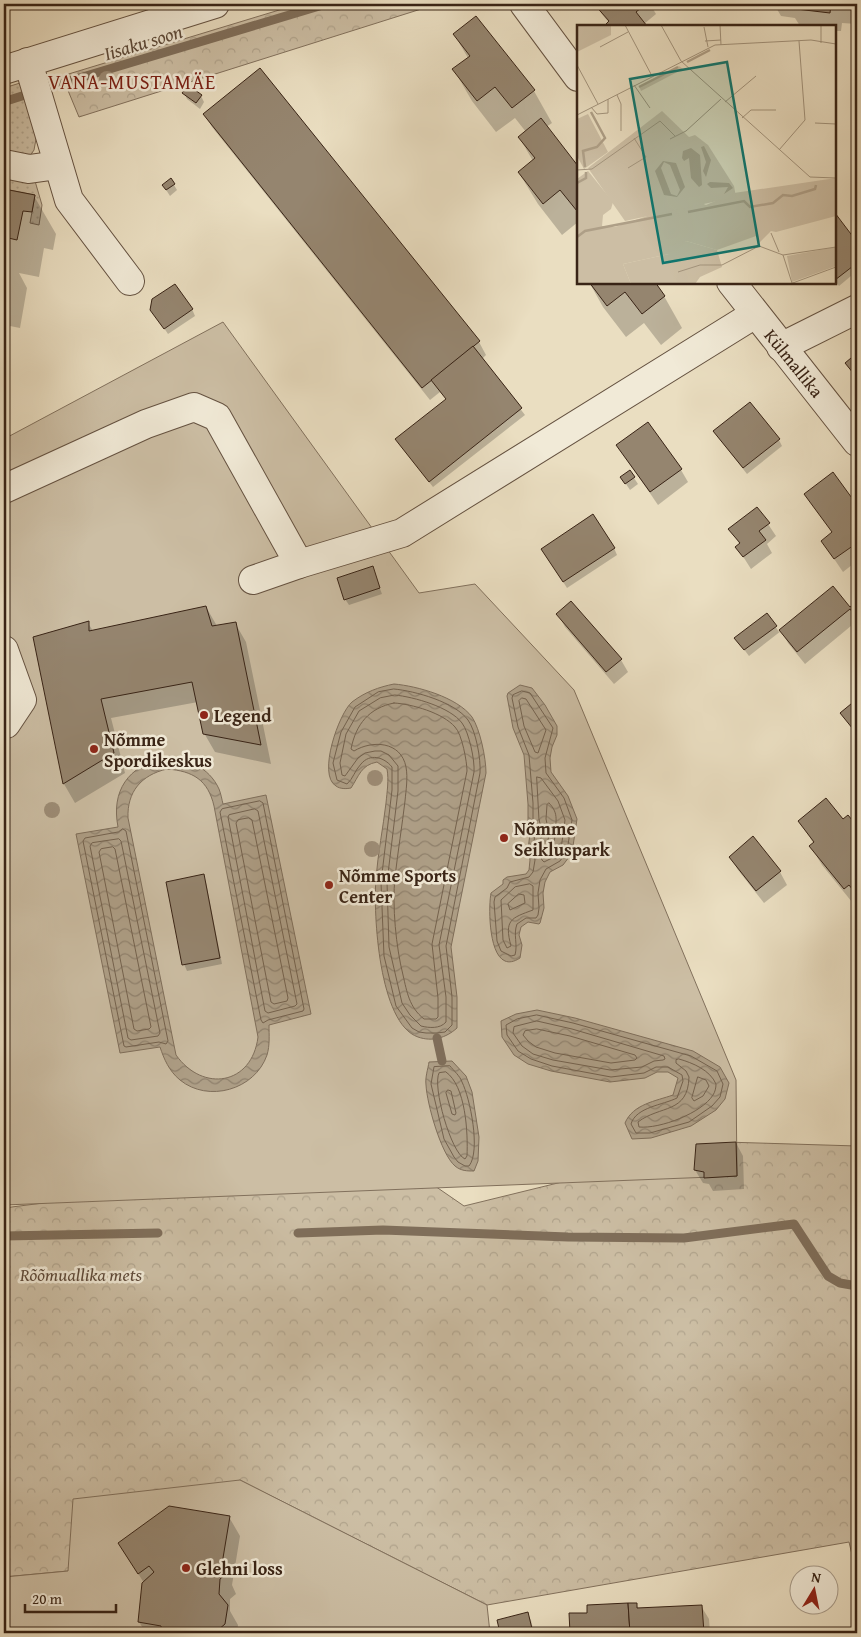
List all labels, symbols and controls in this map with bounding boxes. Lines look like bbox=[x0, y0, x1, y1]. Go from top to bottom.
water label: Iisaku soon bbox=[100, 17, 186, 67]
inset map bbox=[577, 25, 836, 284]
district label: VANA-MUSTAMÄE bbox=[48, 67, 216, 96]
street label: Külmallika bbox=[758, 323, 830, 404]
place label: Legend bbox=[214, 702, 272, 729]
marker: Legend bbox=[198, 709, 210, 721]
place label: Nõmme Spordikeskus bbox=[104, 726, 212, 774]
marker: Nõmme Spordikeskus bbox=[88, 743, 100, 755]
place label: Nõmme Seikluspark bbox=[514, 815, 610, 863]
marker: Nõmme Seikluspark bbox=[498, 832, 510, 844]
place label: Nõmme Sports Center bbox=[339, 862, 457, 910]
marker: Nõmme Sports Center bbox=[323, 879, 335, 891]
park label: Rõõmuallika mets bbox=[19, 1261, 143, 1288]
place label: Glehni loss bbox=[196, 1555, 283, 1582]
marker: Glehni loss bbox=[180, 1562, 192, 1574]
north arrow bbox=[788, 1564, 838, 1614]
text: N bbox=[810, 1567, 823, 1588]
scale bar bbox=[25, 1582, 116, 1614]
text: 20 m bbox=[32, 1588, 63, 1609]

